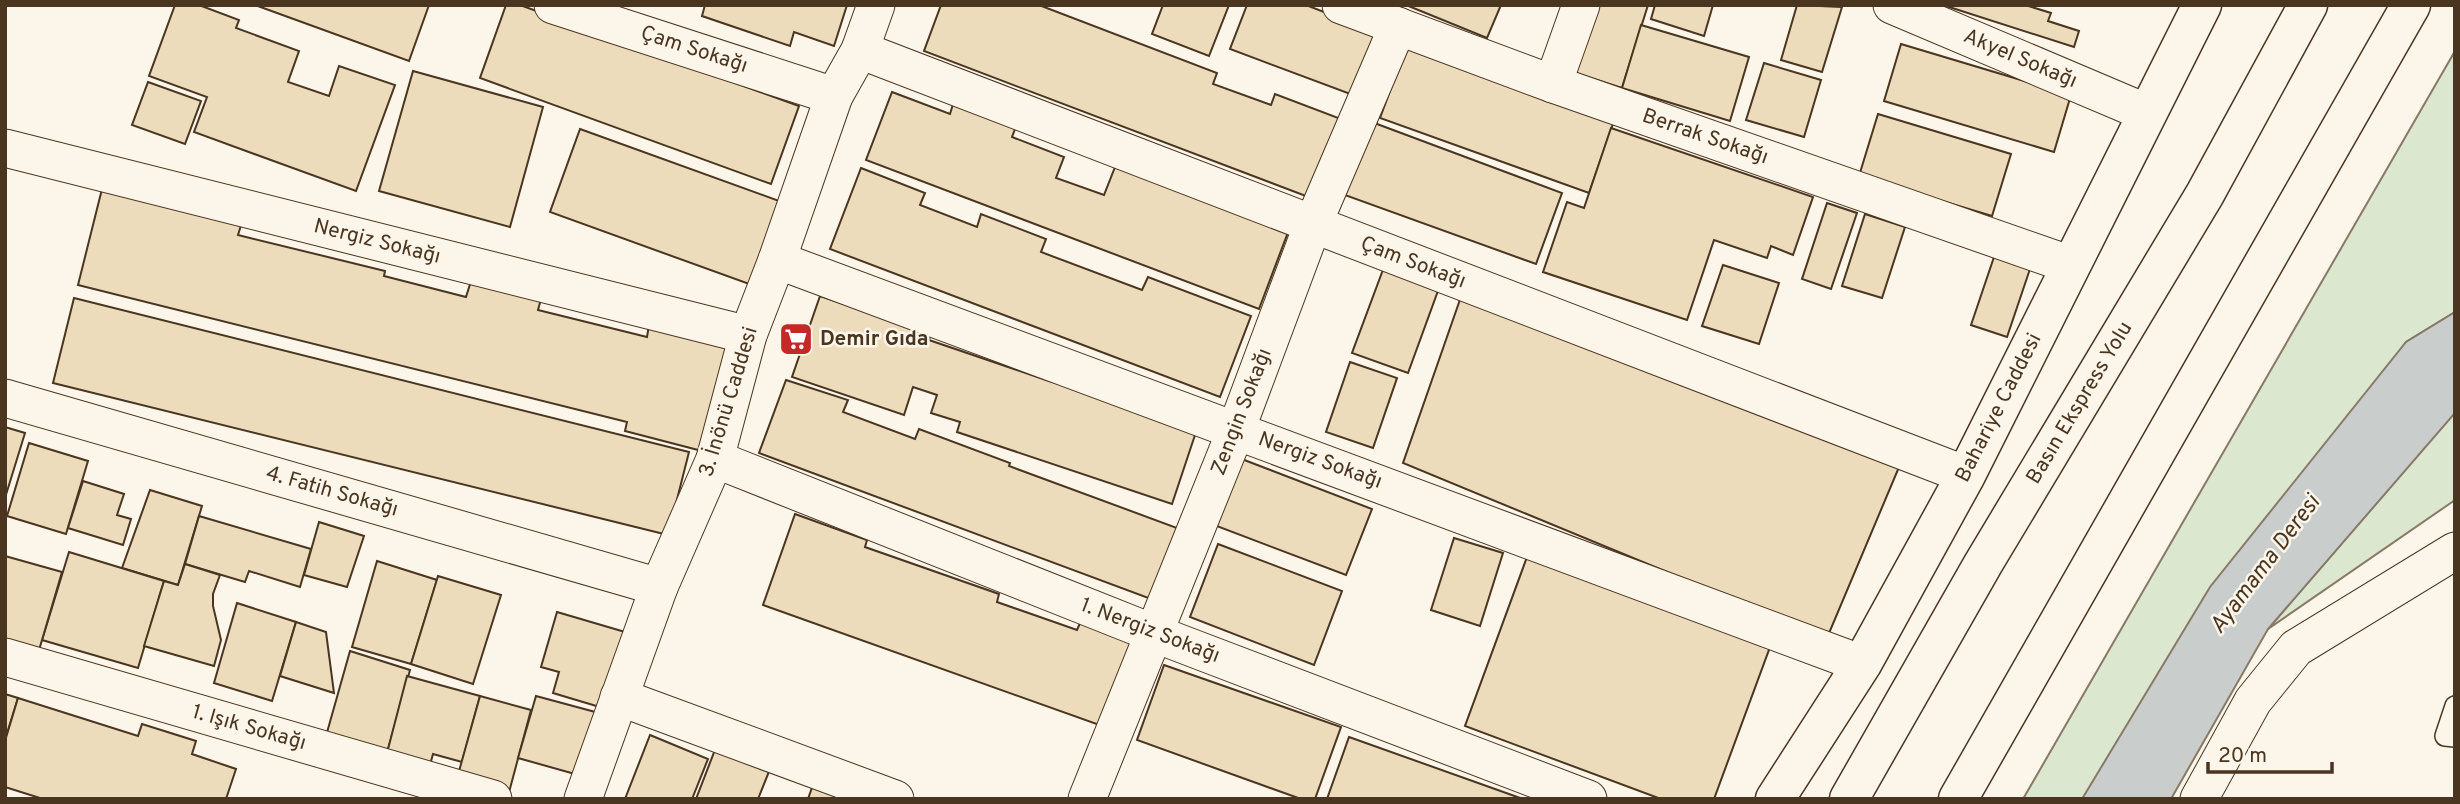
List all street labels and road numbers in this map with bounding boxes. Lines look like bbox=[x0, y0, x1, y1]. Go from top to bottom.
street label: Çam Sokağı bbox=[637, 20, 751, 80]
street label: Akyel Sokağı bbox=[1959, 23, 2081, 95]
street label: Berrak Sokağı bbox=[1638, 103, 1772, 171]
street label: Nergiz Sokağı bbox=[311, 213, 443, 271]
street label: Çam Sokağı bbox=[1356, 231, 1470, 295]
street label: Basın Ekspress Yolu bbox=[2021, 317, 2139, 489]
street label: 3. İnönü Caddesi bbox=[693, 324, 765, 480]
street label: Bahariye Caddesi bbox=[1950, 329, 2048, 487]
street label: Zengin Sokağı bbox=[1205, 345, 1279, 479]
street label: Nergiz Sokağı bbox=[1254, 426, 1386, 496]
street label: 4. Fatih Sokağı bbox=[263, 460, 401, 524]
street label: 1. Nergiz Sokağı bbox=[1076, 592, 1224, 670]
street label: 1. Işık Sokağı bbox=[189, 699, 309, 757]

